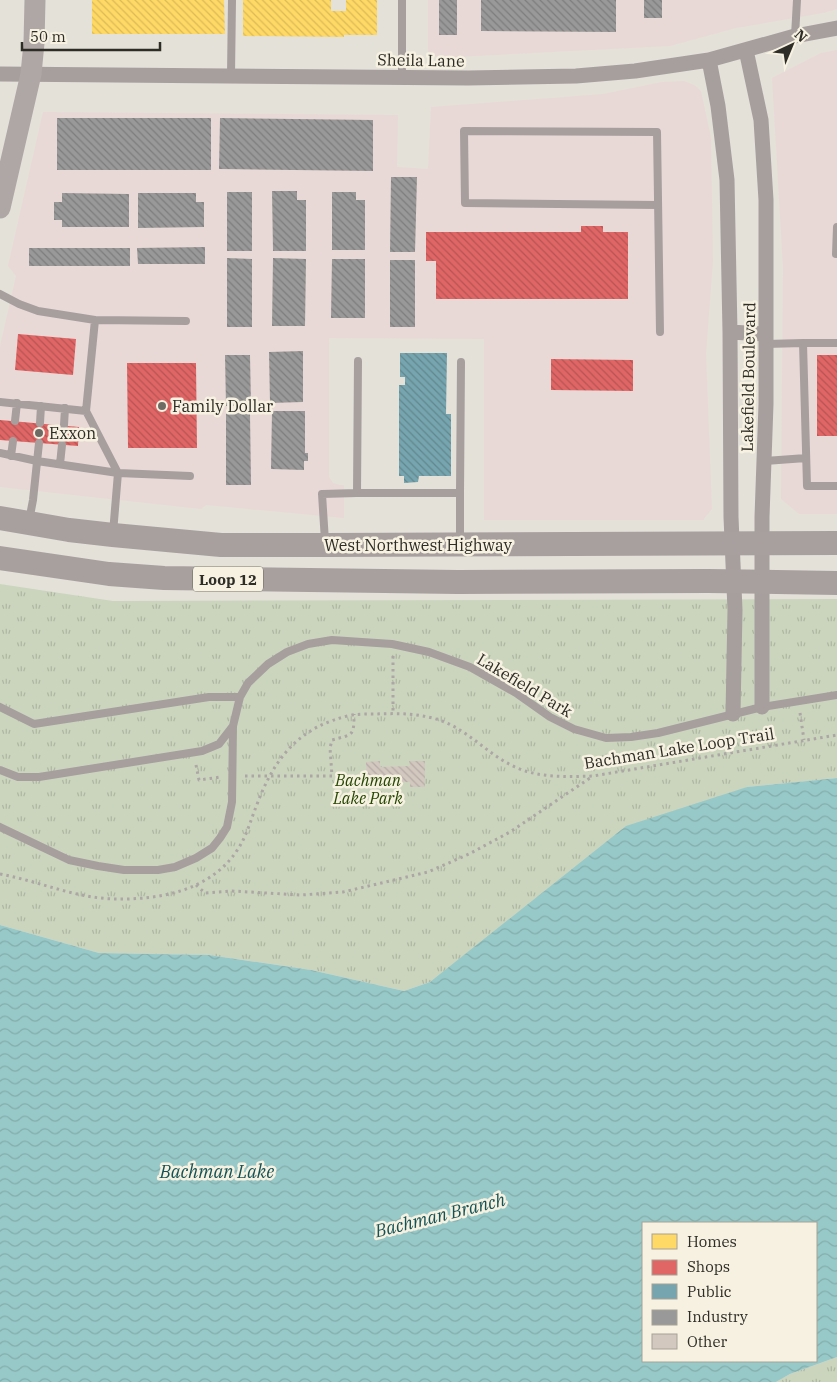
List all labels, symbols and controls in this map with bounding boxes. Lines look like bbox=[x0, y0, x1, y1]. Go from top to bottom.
scale bar bbox=[22, 20, 160, 52]
north arrow bbox=[767, 20, 817, 70]
text: N bbox=[791, 25, 811, 46]
text: 50 m bbox=[30, 27, 66, 46]
street label: Sheila Lane bbox=[377, 49, 465, 71]
street label: Lakefield Boulevard bbox=[737, 302, 759, 452]
place label: Family Dollar bbox=[172, 396, 273, 416]
marker: Family Dollar bbox=[156, 400, 168, 412]
place label: Exxon bbox=[49, 423, 96, 443]
marker: Exxon bbox=[33, 427, 45, 439]
street label: West Northwest Highway bbox=[324, 535, 512, 555]
road number: Loop 12 bbox=[193, 566, 263, 592]
street label: Lakefield Park bbox=[474, 649, 577, 722]
street label: Bachman Lake Loop Trail bbox=[582, 723, 776, 773]
park label: Bachman Lake Park bbox=[332, 770, 403, 808]
water label: Bachman Lake bbox=[159, 1160, 274, 1183]
water label: Bachman Branch bbox=[371, 1188, 508, 1243]
legend bbox=[642, 1222, 817, 1362]
text: Homes bbox=[687, 1232, 737, 1251]
text: Shops bbox=[687, 1257, 730, 1276]
text: Public bbox=[687, 1282, 732, 1301]
text: Industry bbox=[687, 1307, 748, 1326]
text: Other bbox=[687, 1332, 727, 1351]

